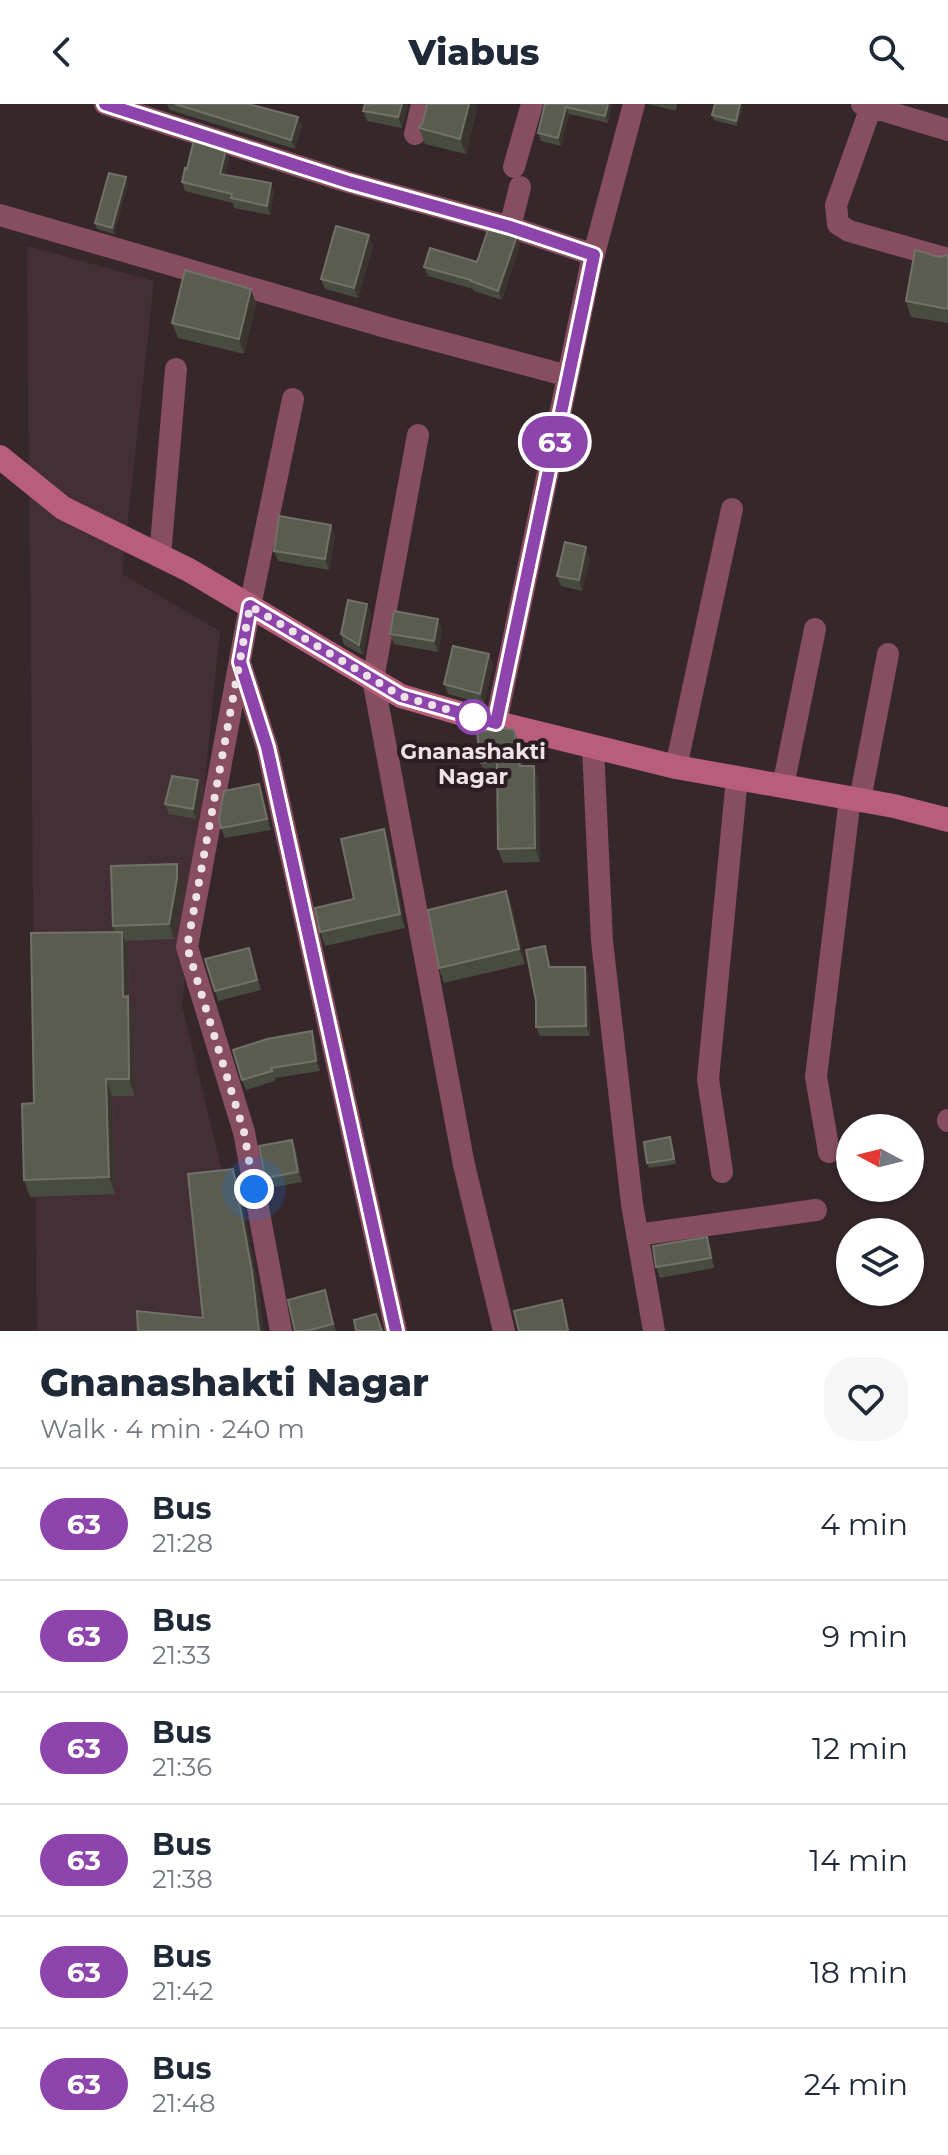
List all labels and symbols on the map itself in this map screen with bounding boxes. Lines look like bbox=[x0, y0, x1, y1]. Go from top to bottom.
line badge: 63 bbox=[519, 416, 591, 468]
marker: Gnanashakti Nagar bbox=[456, 700, 490, 734]
place label: Gnanashakti Nagar bbox=[400, 738, 546, 790]
north arrow bbox=[836, 1114, 924, 1202]
your location bbox=[234, 1169, 274, 1209]

